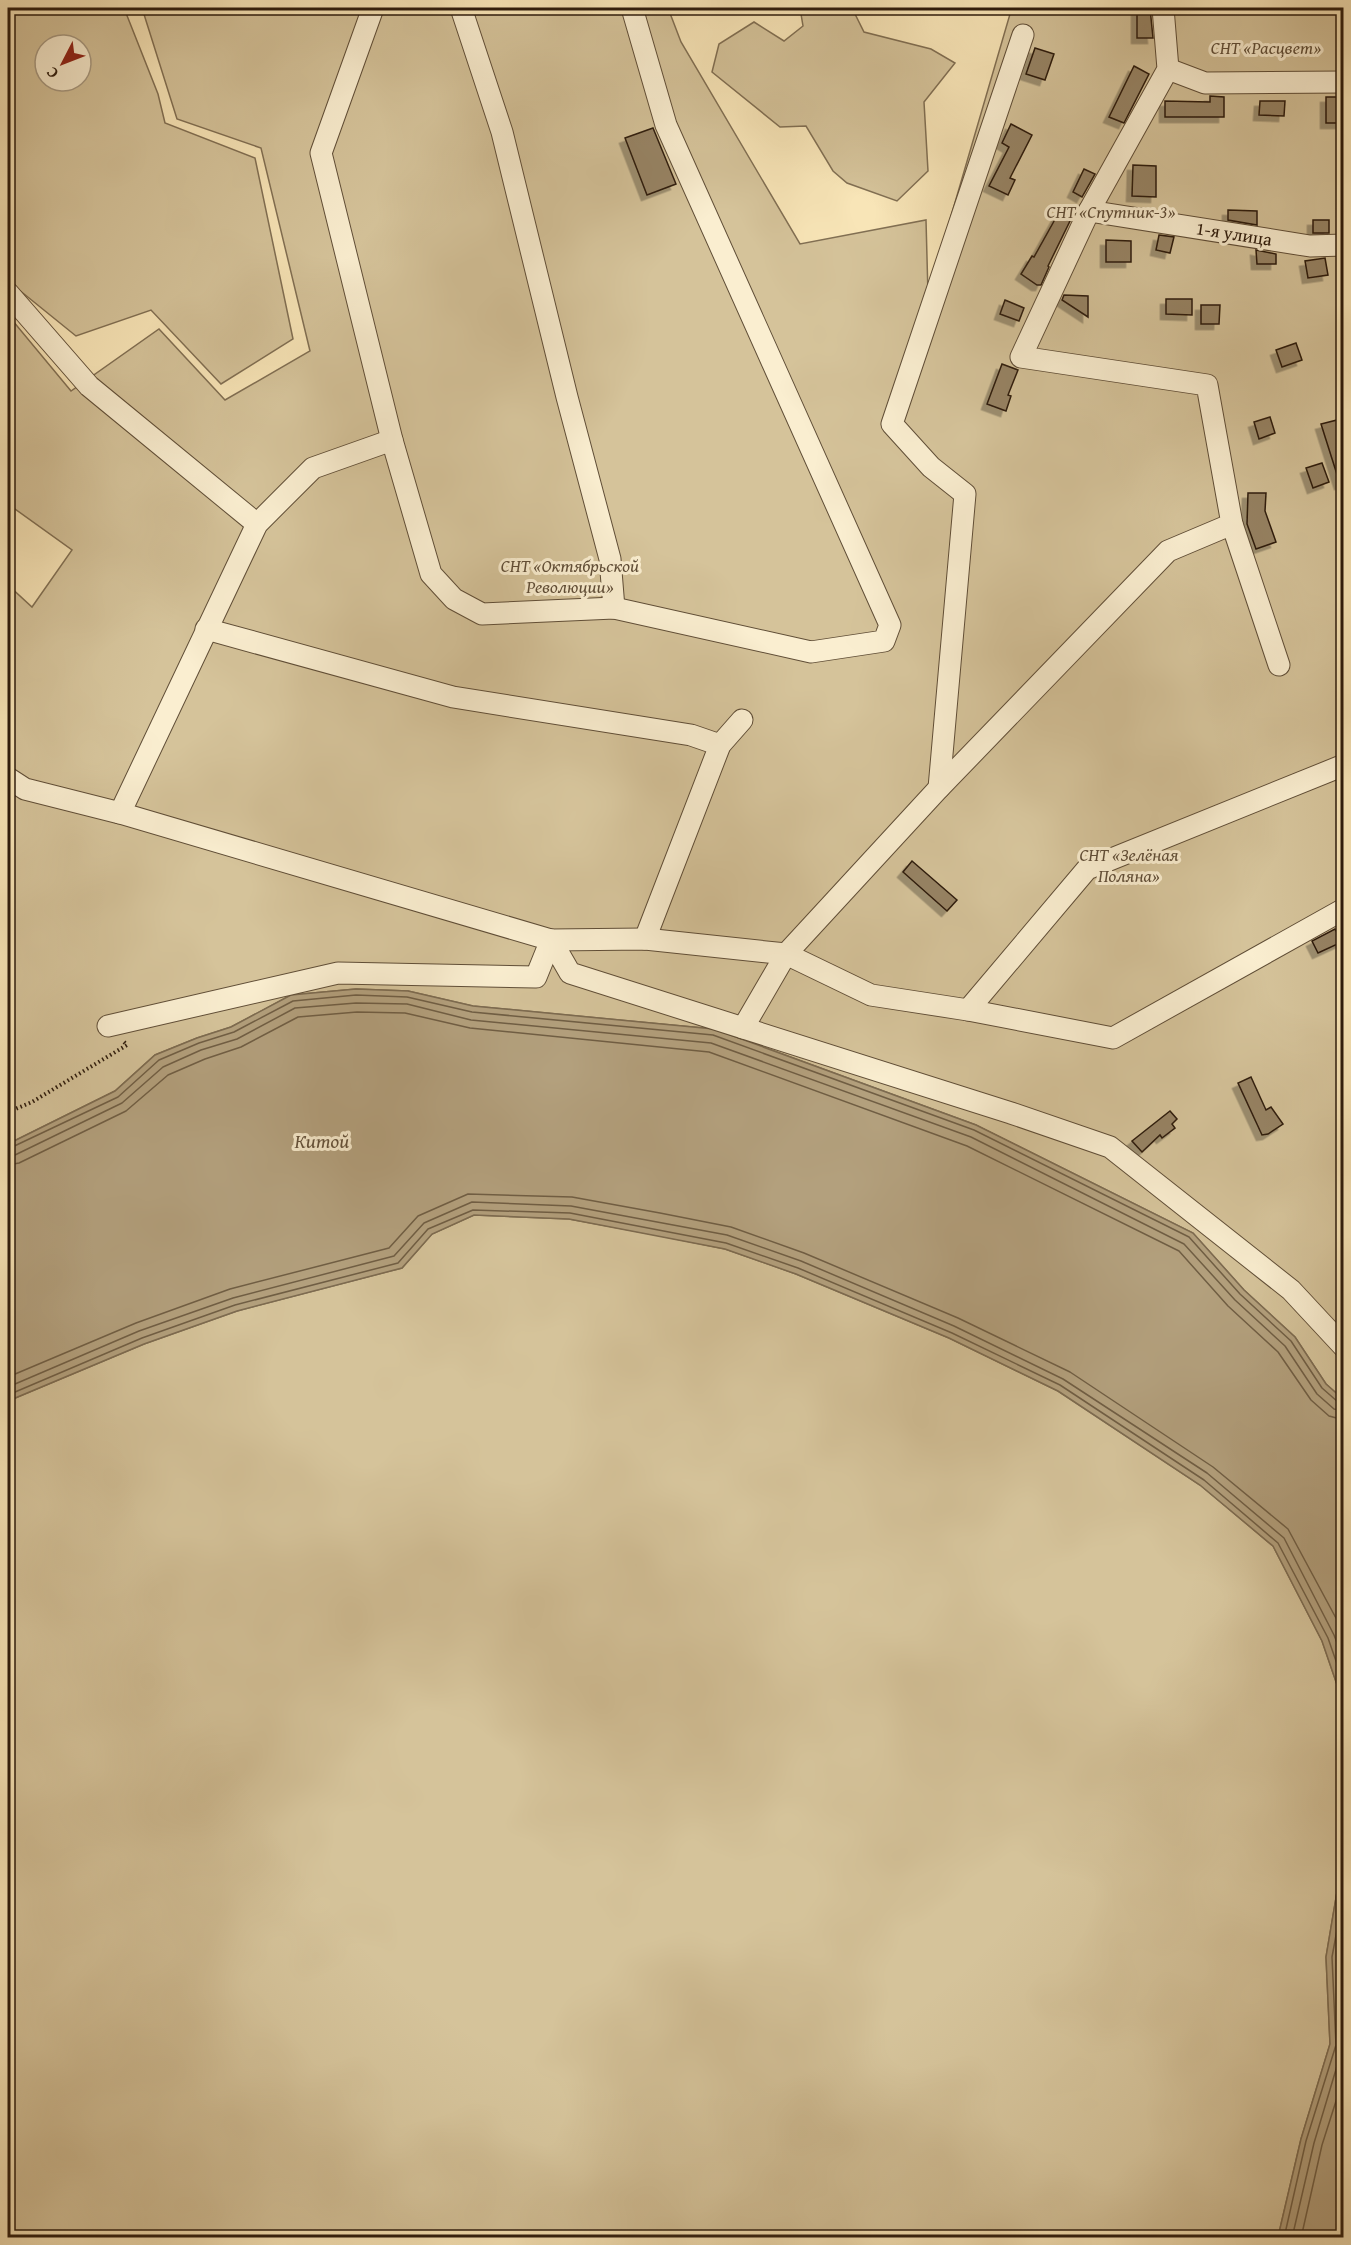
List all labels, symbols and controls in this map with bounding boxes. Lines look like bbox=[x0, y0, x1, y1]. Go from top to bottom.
north arrow bbox=[33, 33, 93, 93]
park label: СНТ «Расцвет» bbox=[1211, 34, 1321, 61]
text: С bbox=[40, 62, 64, 84]
park label: СНТ «Спутник-3» bbox=[1047, 198, 1175, 225]
street label: 1-я улица bbox=[1194, 214, 1274, 253]
park label: СНТ «Октябрьской Революции» bbox=[501, 552, 639, 600]
park label: СНТ «Зелёная Поляна» bbox=[1079, 841, 1179, 889]
water label: Китой bbox=[295, 1126, 349, 1155]

